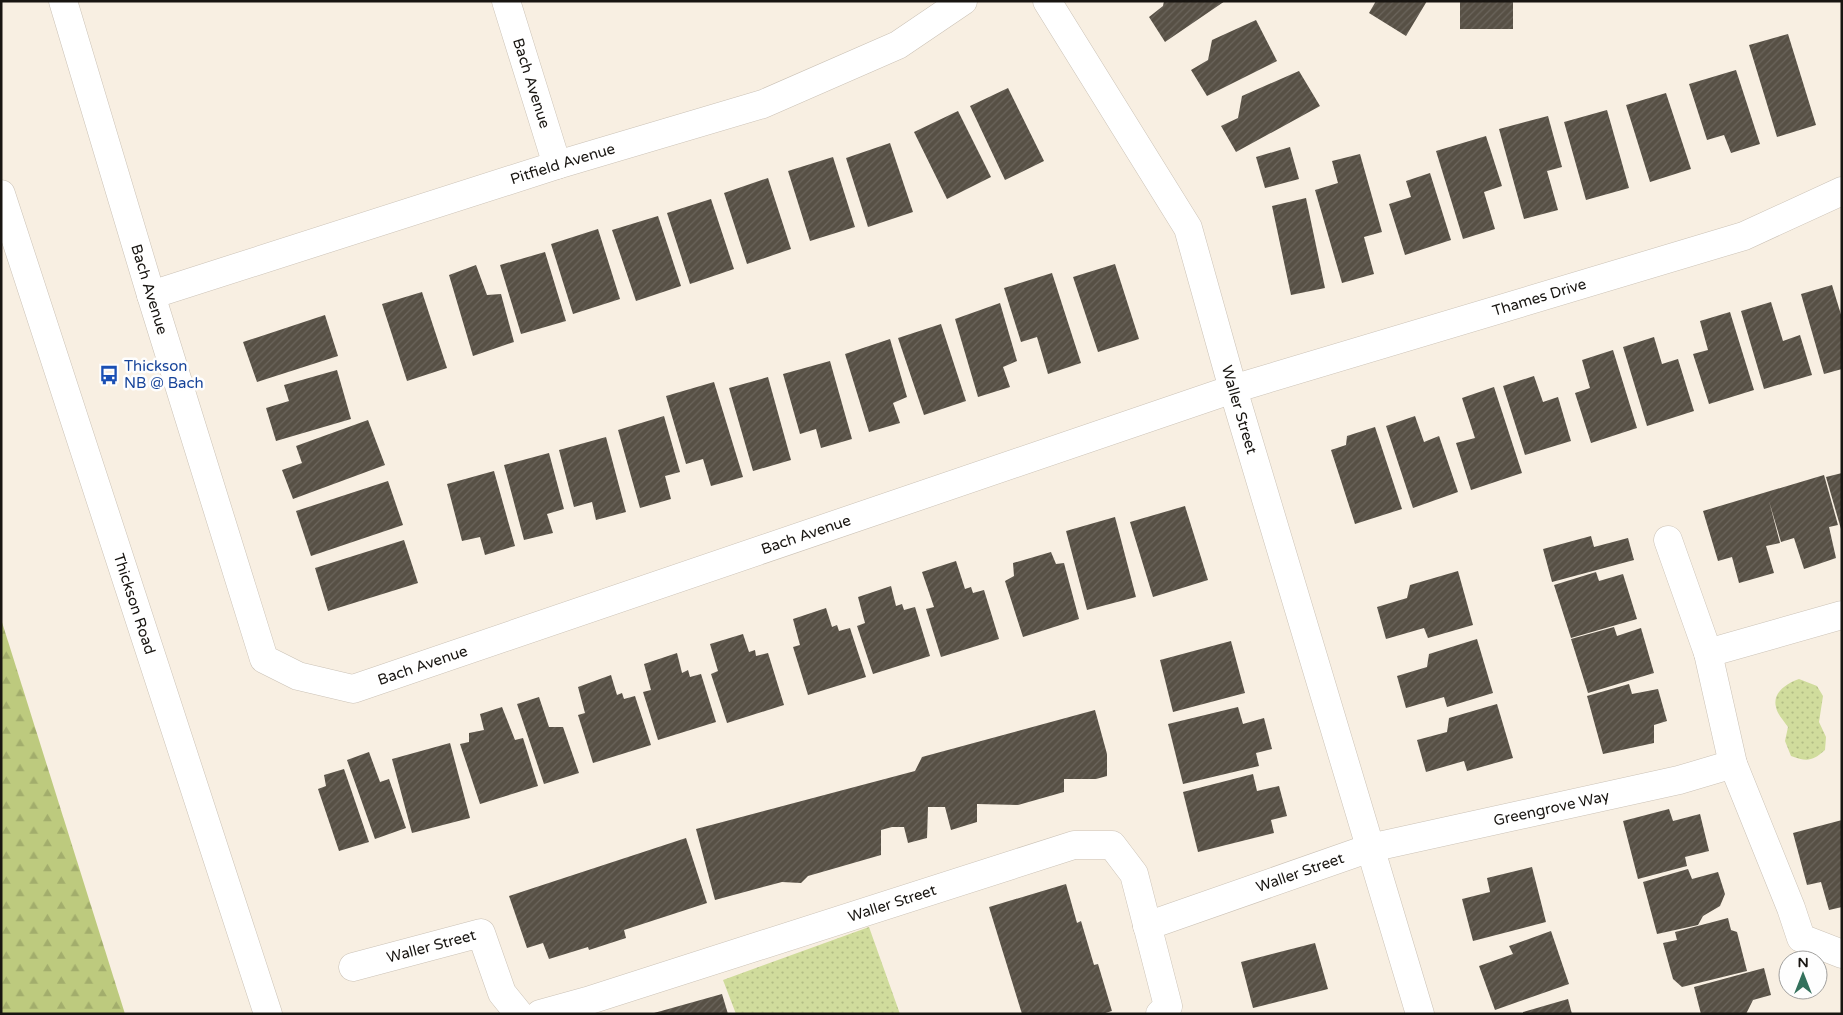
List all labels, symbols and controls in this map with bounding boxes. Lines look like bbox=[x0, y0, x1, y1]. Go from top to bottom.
street label: Bach Avenue bbox=[509, 36, 554, 130]
street label: Pitfield Avenue bbox=[508, 139, 617, 188]
street label: Bach Avenue bbox=[127, 242, 172, 337]
street label: Thames Drive bbox=[1490, 275, 1588, 320]
place label: Thickson NB @ Bach bbox=[124, 357, 204, 392]
street label: Waller Street bbox=[1218, 363, 1261, 456]
bus stop icon: Thickson NB @ Bach bbox=[98, 364, 120, 386]
street label: Bach Avenue bbox=[759, 511, 853, 558]
street label: Thickson Road bbox=[110, 551, 159, 657]
street label: Bach Avenue bbox=[375, 642, 470, 689]
street label: Greengrove Way bbox=[1492, 787, 1611, 830]
street label: Waller Street bbox=[1254, 849, 1346, 896]
street label: Waller Street bbox=[846, 881, 939, 926]
street label: Waller Street bbox=[385, 926, 478, 967]
north arrow bbox=[1778, 950, 1828, 1000]
text: N bbox=[1797, 954, 1809, 971]

